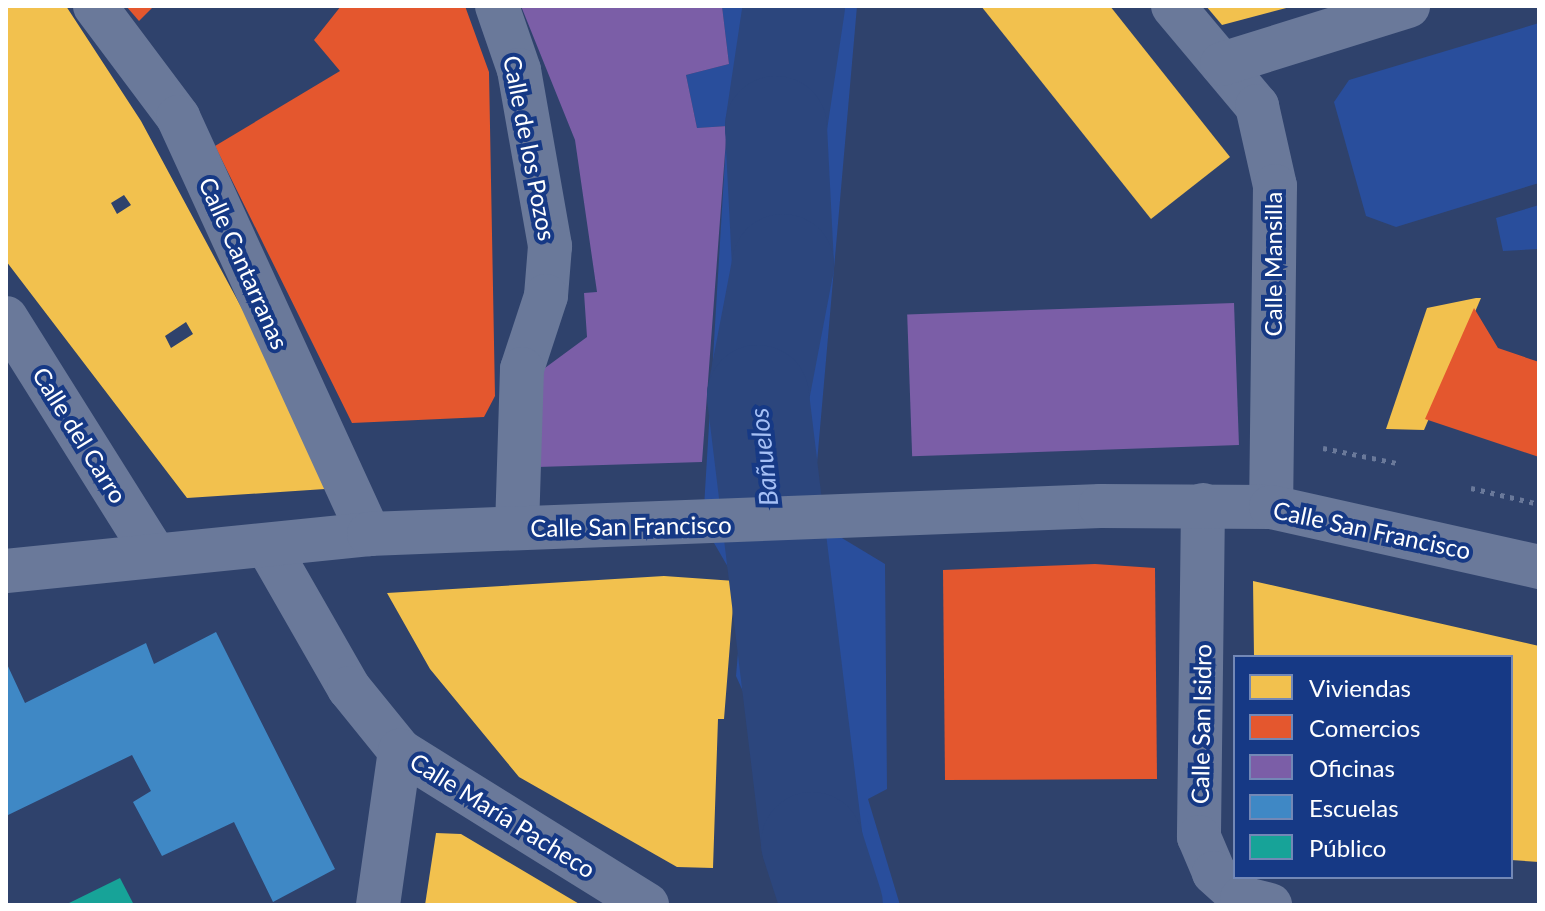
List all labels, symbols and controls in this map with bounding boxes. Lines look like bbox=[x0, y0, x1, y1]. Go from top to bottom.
street label: Calle de los Pozos bbox=[498, 53, 562, 243]
street label: Calle Cantarranas bbox=[193, 173, 295, 353]
street label: Calle Mansilla bbox=[1259, 192, 1287, 336]
street label: Calle del Carro bbox=[27, 362, 133, 508]
water label: Bañuelos bbox=[743, 406, 785, 508]
street label: Calle San Francisco bbox=[1271, 495, 1473, 565]
street label: Calle San Francisco bbox=[530, 510, 732, 542]
street label: Calle San Isidro bbox=[1185, 644, 1217, 804]
legend bbox=[1233, 655, 1513, 879]
text: Viviendas bbox=[1309, 673, 1411, 702]
text: Comercios bbox=[1309, 713, 1420, 742]
street label: Calle María Pacheco bbox=[405, 746, 601, 884]
text: Oficinas bbox=[1309, 753, 1395, 782]
text: Escuelas bbox=[1309, 793, 1399, 822]
text: Público bbox=[1309, 833, 1386, 862]

